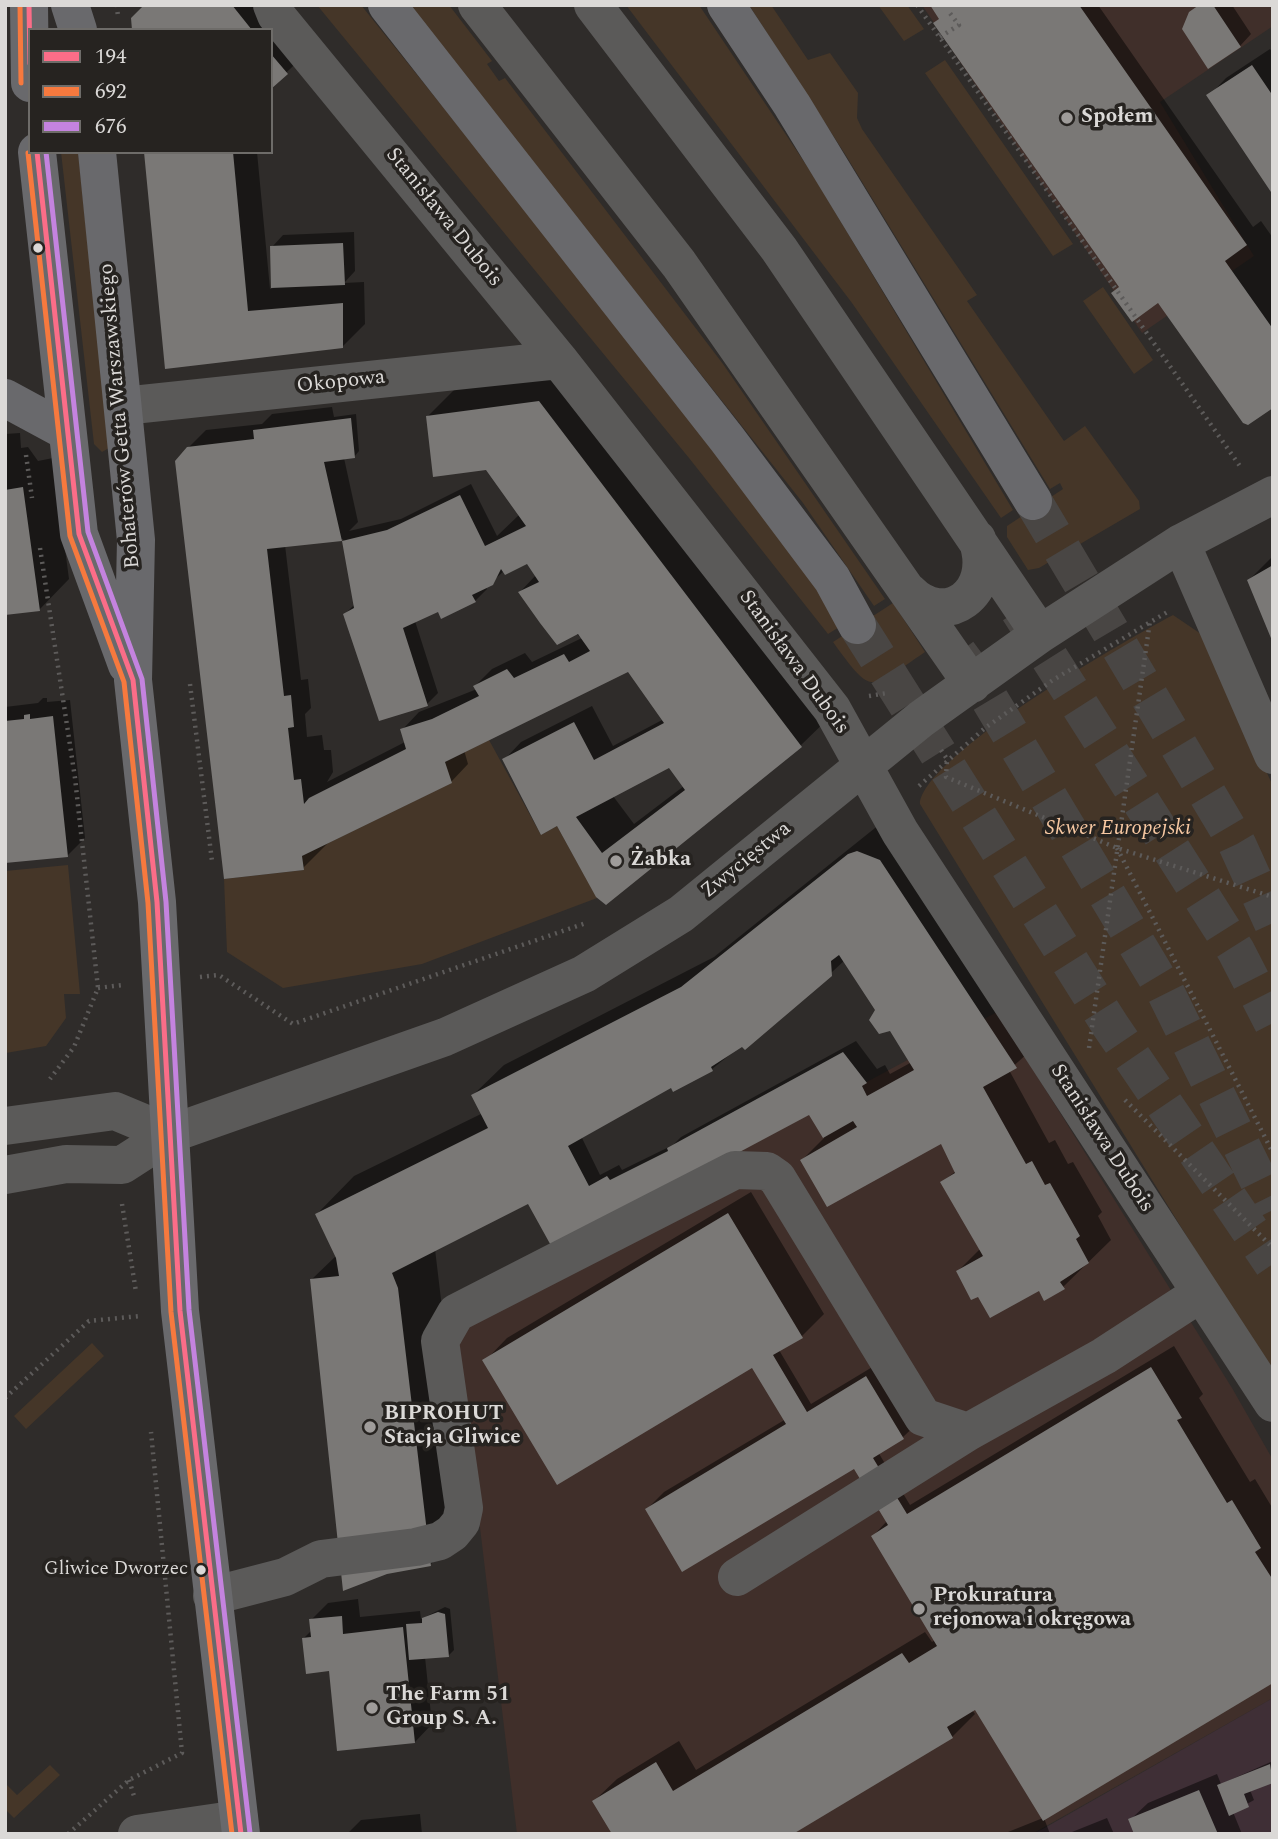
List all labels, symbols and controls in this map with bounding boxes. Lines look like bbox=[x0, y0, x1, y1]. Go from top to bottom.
legend bbox=[28, 28, 273, 154]
text: 194 bbox=[95, 41, 127, 73]
text: 692 bbox=[95, 76, 127, 108]
place label: Społem bbox=[1081, 105, 1153, 131]
marker: Społem bbox=[1059, 110, 1075, 126]
text: 676 bbox=[95, 111, 127, 143]
street label: Stanisława Dubois bbox=[379, 143, 507, 293]
unlabelled marker bbox=[31, 241, 45, 255]
street label: Bohaterów Getta Warszawskiego bbox=[95, 262, 147, 570]
street label: Okopowa bbox=[295, 366, 387, 400]
street label: Stanisława Dubois bbox=[732, 586, 854, 740]
street label: Zwycięstwa bbox=[697, 817, 797, 905]
park label: Skwer Europejski bbox=[1045, 817, 1191, 843]
place label: Żabka bbox=[630, 848, 691, 874]
marker: Żabka bbox=[608, 853, 624, 869]
street label: Stanisława Dubois bbox=[1044, 1060, 1158, 1218]
place label: BIPROHUT Stacja Gliwice bbox=[384, 1402, 521, 1452]
marker: BIPROHUT Stacja Gliwice bbox=[362, 1419, 378, 1435]
place label: Gliwice Dworzec bbox=[44, 1559, 188, 1581]
marker: Gliwice Dworzec bbox=[194, 1563, 208, 1577]
place label: Prokuratura rejonowa i okręgowa bbox=[933, 1584, 1131, 1634]
marker: Prokuratura rejonowa i okręgowa bbox=[911, 1601, 927, 1617]
place label: The Farm 51 Group S. A. bbox=[386, 1683, 510, 1733]
marker: The Farm 51 Group S. A. bbox=[364, 1700, 380, 1716]

